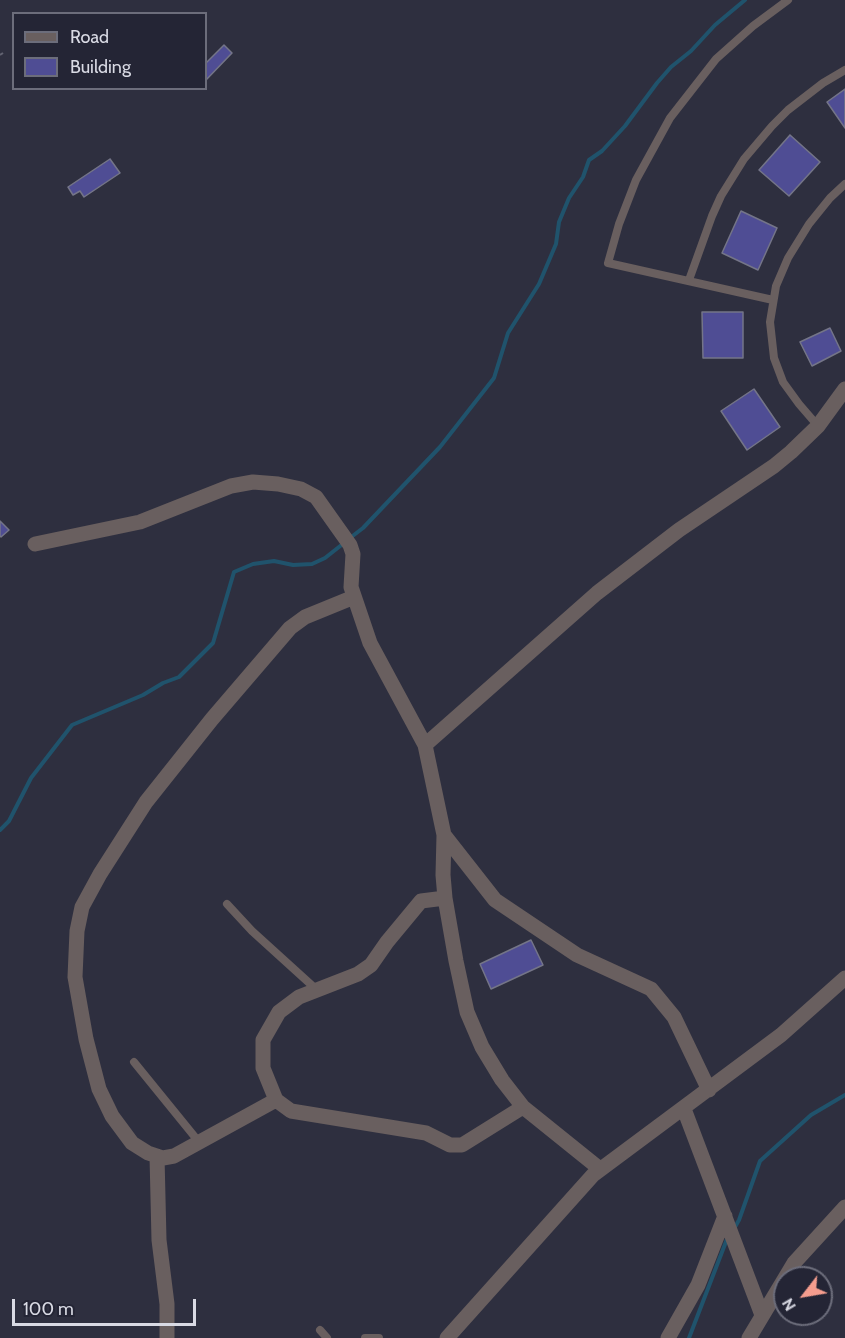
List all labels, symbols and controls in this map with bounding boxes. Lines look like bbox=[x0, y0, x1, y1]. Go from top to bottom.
legend bbox=[12, 12, 207, 90]
text: Road bbox=[70, 26, 109, 48]
text: Building bbox=[70, 56, 131, 78]
north arrow bbox=[773, 1266, 833, 1326]
scale bar bbox=[15, 1287, 200, 1325]
text: N bbox=[778, 1295, 800, 1314]
text: 100 m bbox=[23, 1298, 74, 1320]

